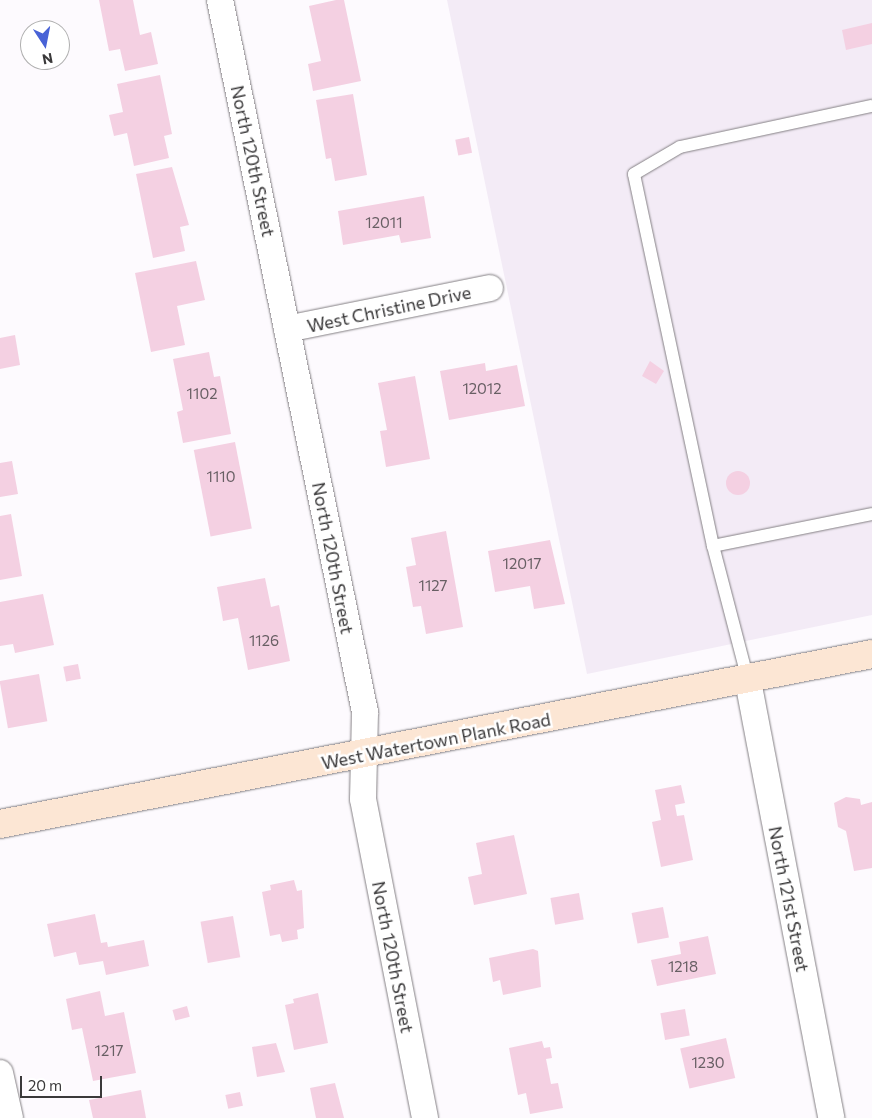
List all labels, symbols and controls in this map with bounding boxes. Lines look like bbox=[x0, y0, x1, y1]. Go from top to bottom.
north arrow bbox=[20, 20, 70, 70]
text: N bbox=[41, 50, 55, 69]
street label: North 120th Street bbox=[226, 83, 280, 239]
house number: 12011 bbox=[365, 214, 403, 232]
street label: West Christine Drive bbox=[305, 281, 473, 337]
house number: 12012 bbox=[462, 380, 502, 398]
house number: 1102 bbox=[187, 385, 217, 403]
house number: 1110 bbox=[206, 468, 236, 486]
street label: North 120th Street bbox=[308, 480, 358, 636]
house number: 12017 bbox=[503, 555, 541, 573]
house number: 1127 bbox=[418, 577, 448, 595]
house number: 1126 bbox=[249, 632, 279, 650]
street label: West Watertown Plank Road bbox=[320, 708, 552, 774]
street label: North 121st Street bbox=[764, 824, 814, 974]
street label: North 120th Street bbox=[368, 879, 418, 1035]
house number: 1218 bbox=[668, 958, 698, 976]
house number: 1217 bbox=[94, 1042, 124, 1060]
house number: 1230 bbox=[691, 1054, 725, 1072]
scale bar bbox=[22, 1066, 105, 1098]
text: 20 m bbox=[28, 1076, 62, 1094]

